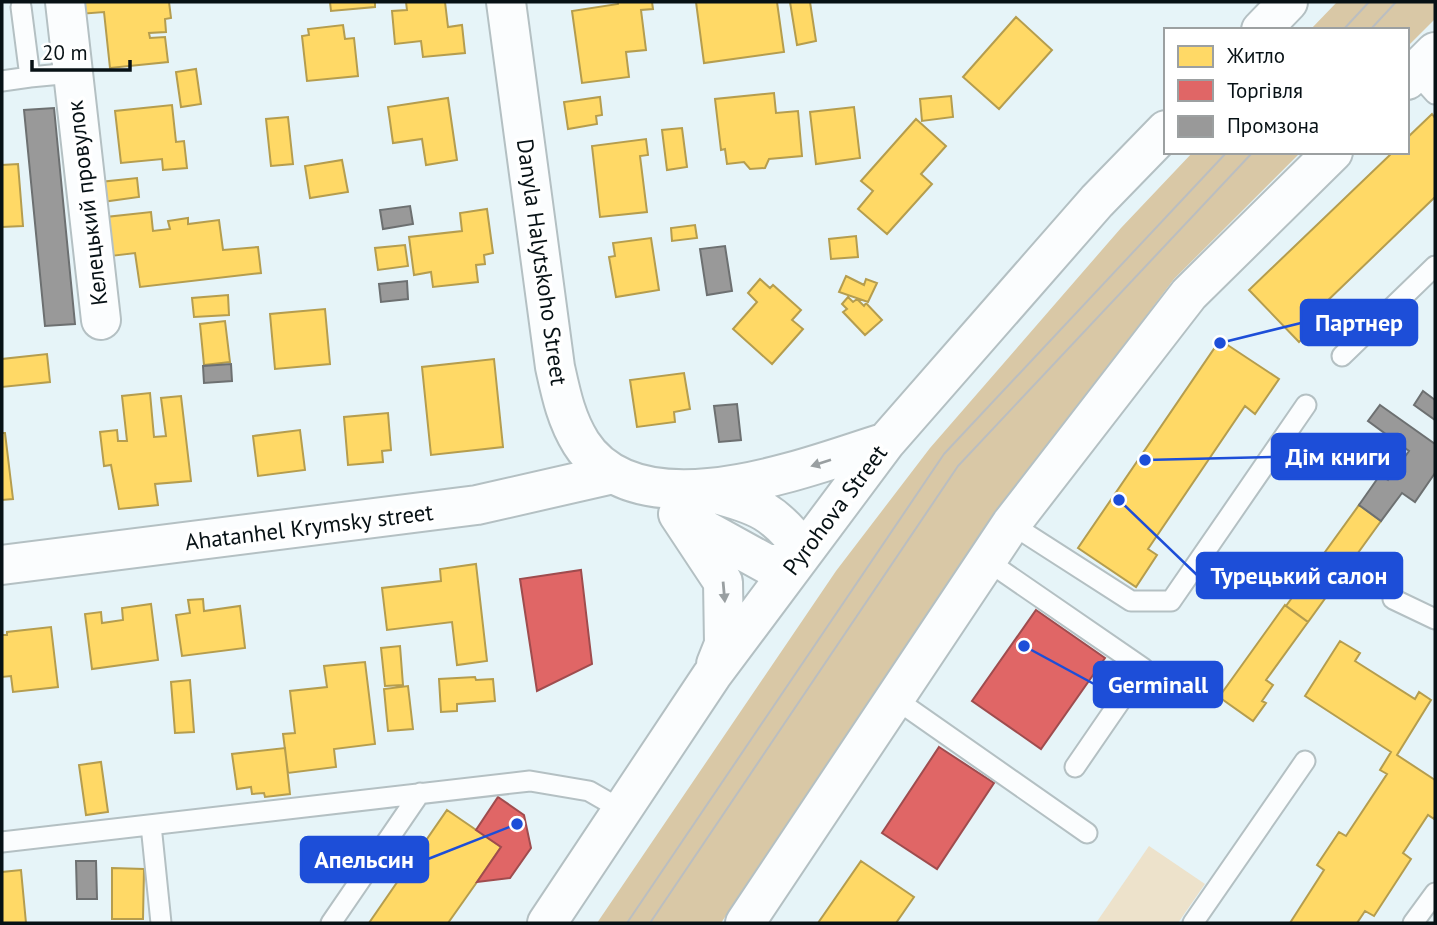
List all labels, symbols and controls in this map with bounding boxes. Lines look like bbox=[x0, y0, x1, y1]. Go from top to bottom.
scale bar bbox=[32, 28, 130, 72]
legend bbox=[1164, 28, 1409, 154]
text: 20 m bbox=[42, 39, 88, 66]
text: Житло bbox=[1226, 42, 1285, 69]
text: Торгівля bbox=[1227, 77, 1303, 104]
street label: Келецький провулок bbox=[60, 99, 113, 307]
text: Промзона bbox=[1227, 112, 1319, 139]
street label: Danyla Halytskoho Street bbox=[511, 137, 574, 387]
callout: Партнер bbox=[1301, 300, 1417, 345]
text: Партнер bbox=[1315, 307, 1403, 338]
callout: Дім книги bbox=[1272, 434, 1405, 479]
street label: Pyrohova Street bbox=[776, 439, 893, 581]
text: Дім книги bbox=[1286, 441, 1390, 472]
one-way arrow bbox=[810, 458, 831, 469]
street label: Ahatanhel Krymsky street bbox=[183, 497, 435, 556]
callout: Турецький салон bbox=[1197, 553, 1402, 598]
text: Турецький салон bbox=[1211, 560, 1387, 591]
one-way arrow bbox=[719, 582, 730, 604]
callout: Germinall bbox=[1094, 662, 1222, 707]
text: Germinall bbox=[1108, 669, 1209, 700]
callout: Апельсин bbox=[301, 837, 428, 882]
text: Апельсин bbox=[314, 844, 414, 875]

